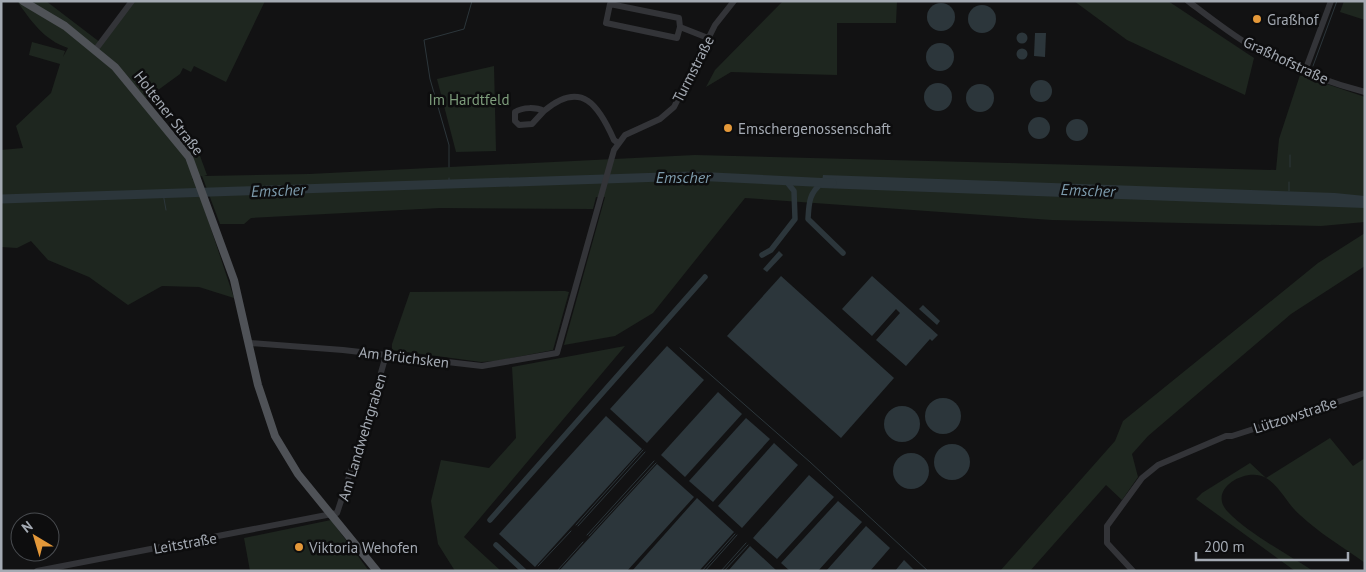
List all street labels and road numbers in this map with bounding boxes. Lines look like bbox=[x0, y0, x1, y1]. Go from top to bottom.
street label: Turmstraße bbox=[668, 32, 718, 106]
street label: Graßhofstraße bbox=[1240, 32, 1332, 88]
street label: Holtener Straße bbox=[130, 67, 208, 159]
street label: Am Brüchsken bbox=[358, 342, 450, 372]
street label: Am Landwehrgraben bbox=[334, 371, 390, 503]
street label: Lützowstraße bbox=[1251, 393, 1339, 437]
street label: Leitstraße bbox=[152, 528, 218, 558]

